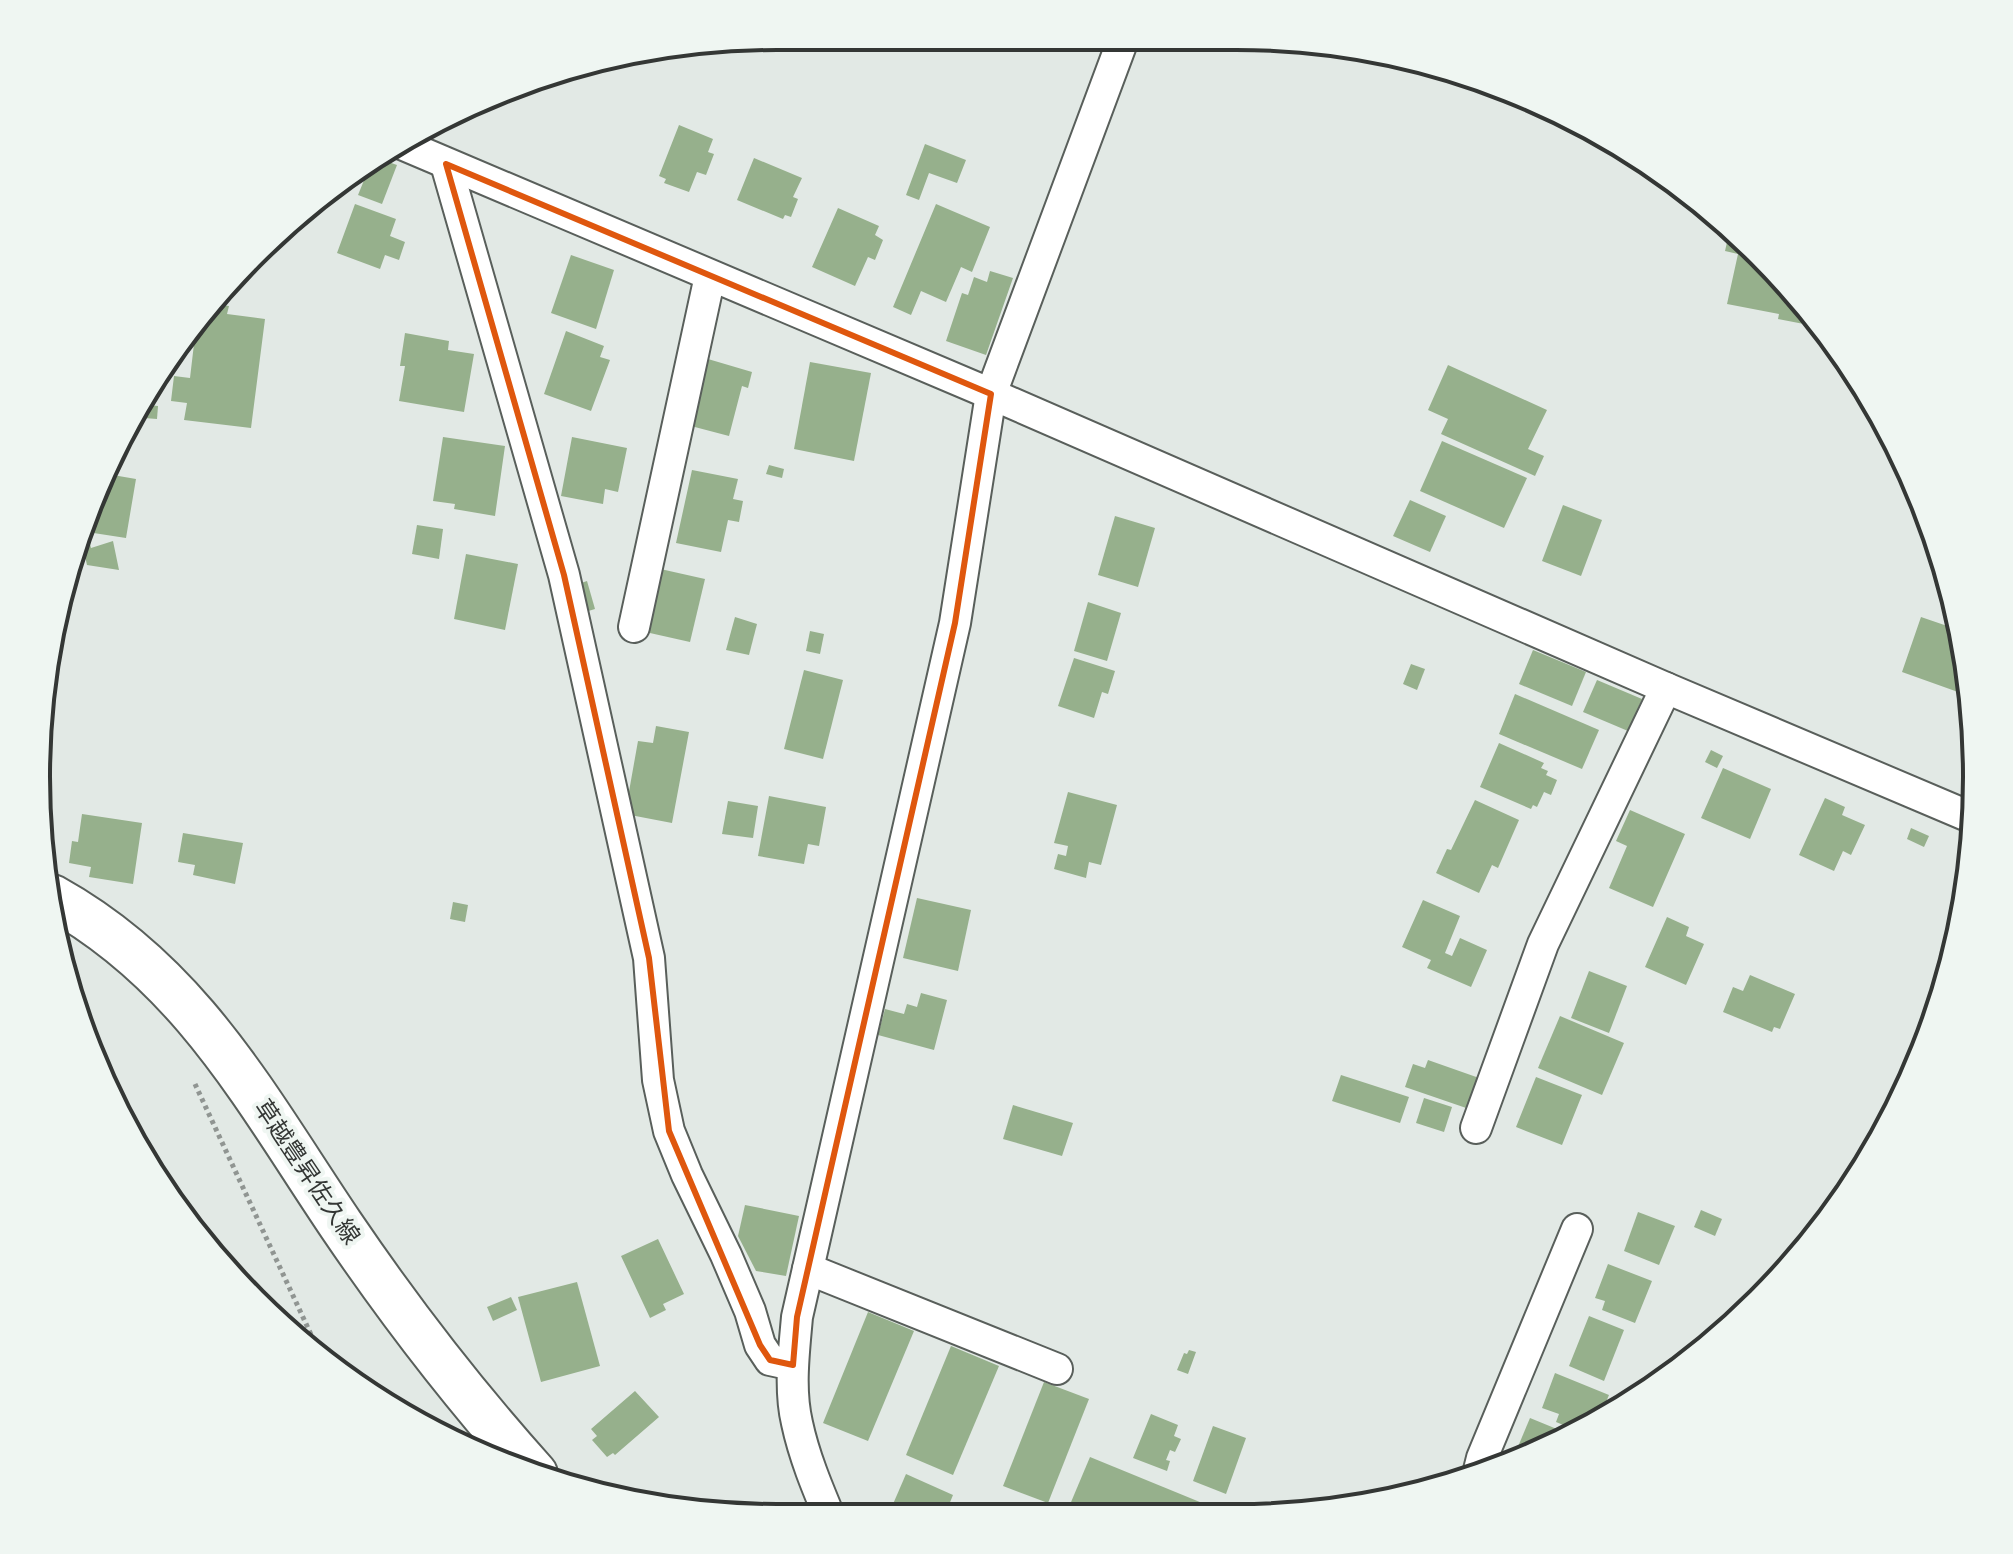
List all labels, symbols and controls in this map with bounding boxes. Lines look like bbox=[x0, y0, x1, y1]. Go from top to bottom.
street label: 草越豊昇佐久線 bbox=[248, 1094, 366, 1249]

